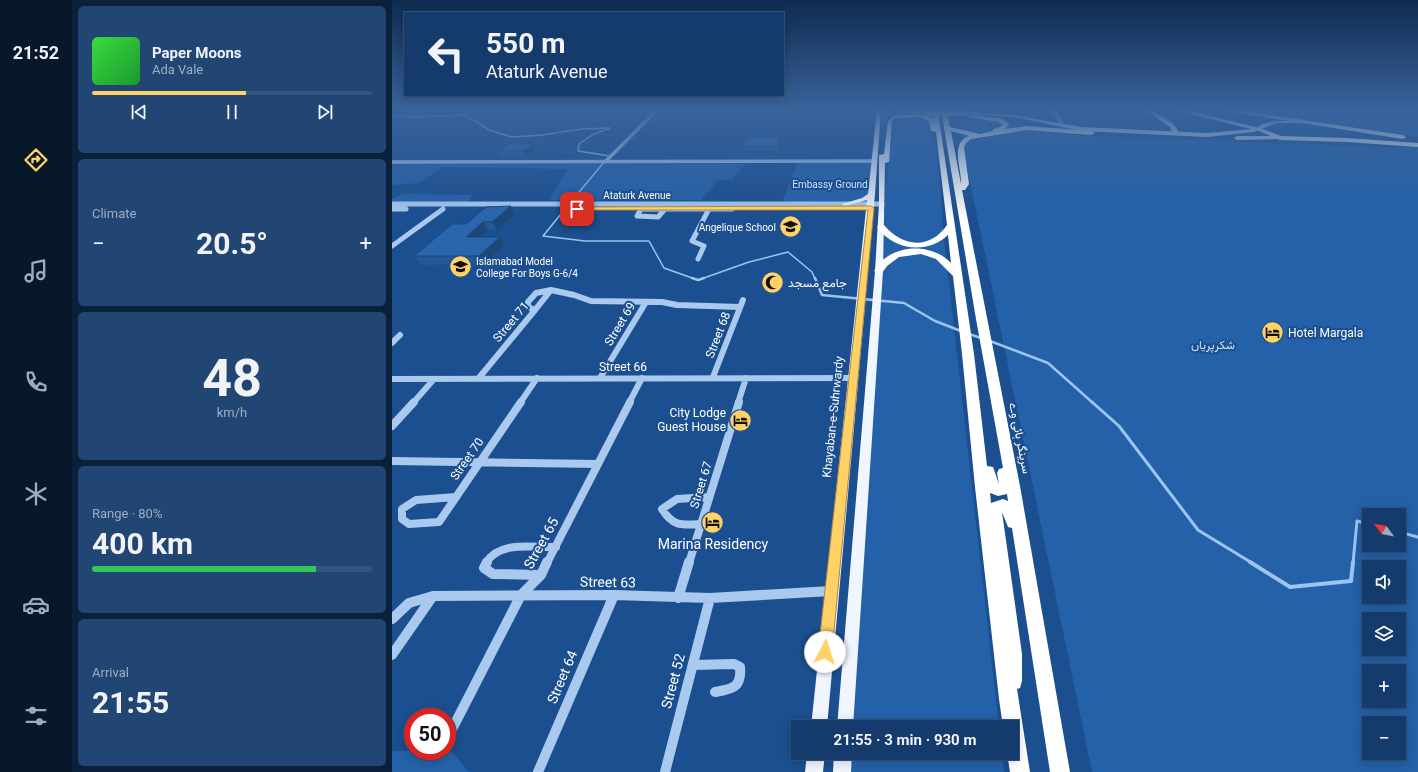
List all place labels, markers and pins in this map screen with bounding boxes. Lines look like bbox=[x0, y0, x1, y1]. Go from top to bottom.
pin bbox=[560, 192, 594, 226]
school or university icon: Angelique School bbox=[778, 214, 804, 240]
place label: Angelique School bbox=[699, 222, 776, 233]
school or university icon: Islamabad Model College For Boys G-6/4 bbox=[447, 254, 473, 280]
place label: Islamabad Model College For Boys G-6/4 bbox=[476, 256, 578, 279]
mosque icon: جامع مسجد bbox=[760, 270, 786, 296]
place label: جامع مسجد bbox=[788, 276, 847, 292]
hotel icon: Hotel Margala bbox=[1260, 320, 1286, 346]
place label: Hotel Margala bbox=[1288, 326, 1363, 340]
place label: City Lodge Guest House bbox=[657, 406, 726, 434]
hotel icon: City Lodge Guest House bbox=[728, 407, 754, 433]
hotel icon: Marina Residency bbox=[700, 509, 726, 535]
place label: Marina Residency bbox=[658, 536, 769, 552]

